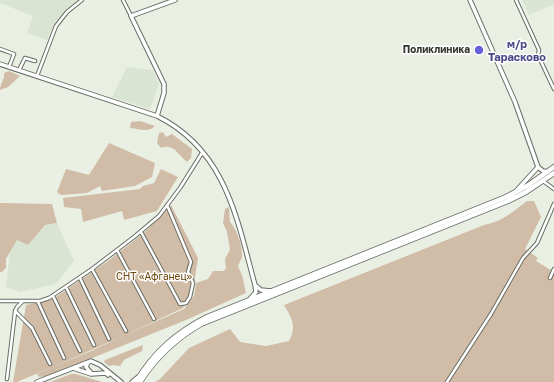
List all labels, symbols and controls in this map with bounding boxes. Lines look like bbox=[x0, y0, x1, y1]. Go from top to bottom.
district label: м/р Тарасково bbox=[488, 38, 546, 64]
place label: Поликлиника bbox=[403, 44, 470, 56]
marker: Поликлиника bbox=[473, 44, 485, 56]
park label: СНТ «Афганец» bbox=[116, 271, 192, 283]

